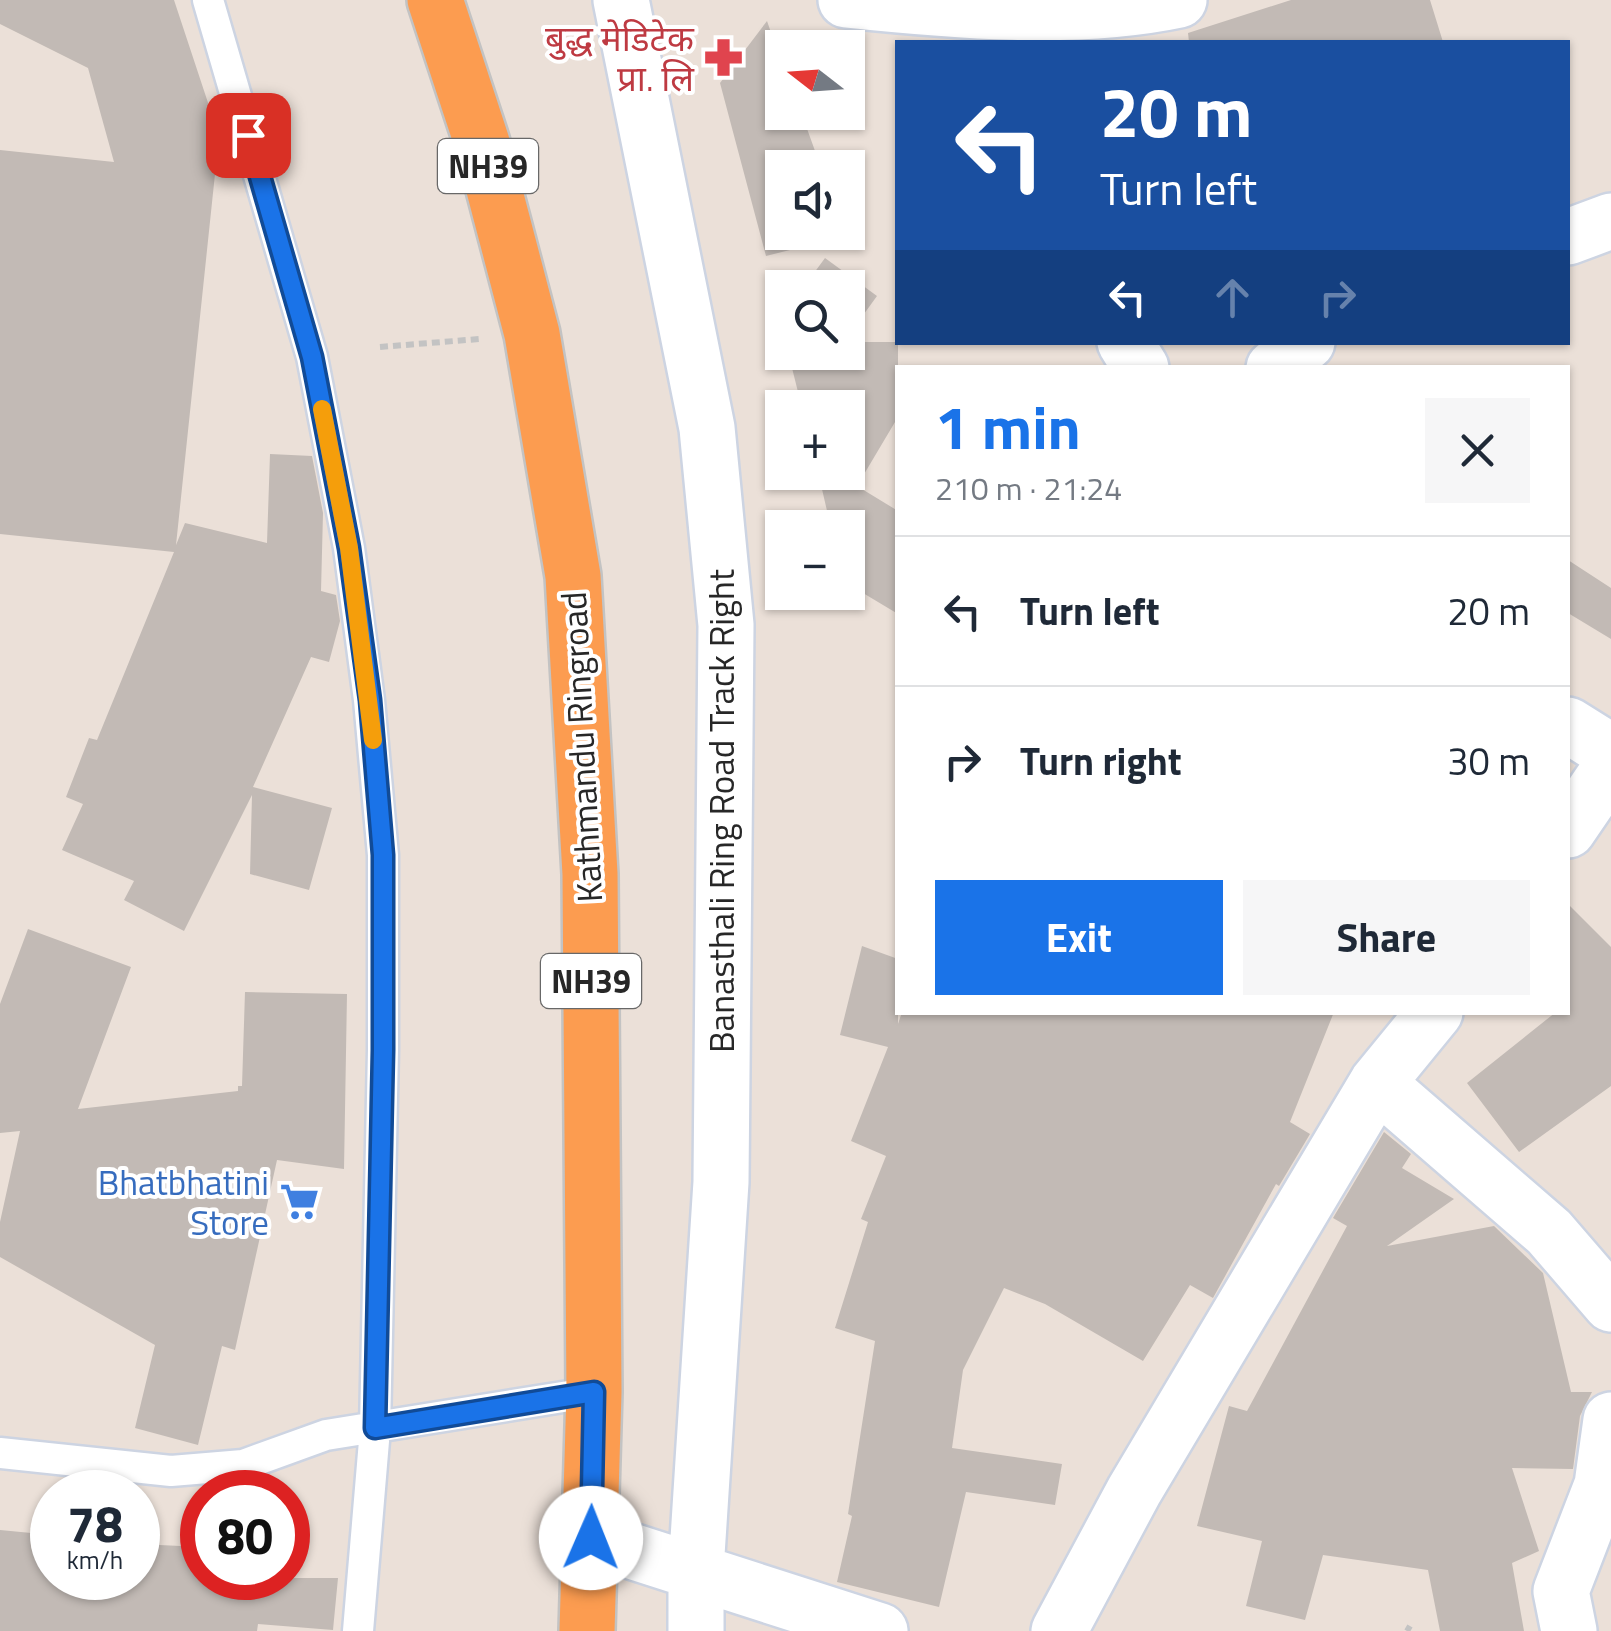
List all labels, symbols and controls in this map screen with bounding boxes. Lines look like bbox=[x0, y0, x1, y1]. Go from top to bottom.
place label: बुद्ध मेडिटेक प्रा. लि bbox=[545, 11, 695, 105]
north arrow bbox=[765, 30, 865, 130]
map controls bbox=[765, 30, 865, 610]
pharmacy icon: बुद्ध मेडिटेक प्रा. लि bbox=[703, 37, 745, 79]
text: 20 m bbox=[1100, 58, 1253, 164]
icon: left bbox=[935, 80, 1065, 210]
pin bbox=[206, 93, 291, 178]
icon: arrive bbox=[221, 108, 276, 163]
road number: NH39 bbox=[438, 139, 538, 193]
button: sound bbox=[765, 150, 865, 250]
text: Turn left bbox=[1100, 154, 1257, 222]
button: search bbox=[765, 270, 865, 370]
icon: left bbox=[1100, 270, 1155, 325]
icon: ahead bbox=[1205, 270, 1260, 325]
icon: right bbox=[1310, 270, 1365, 325]
text: 1 min bbox=[935, 381, 1081, 472]
button: + bbox=[765, 390, 865, 490]
button: close bbox=[1425, 398, 1530, 503]
text: 210 m · 21:24 bbox=[935, 464, 1122, 512]
button: − bbox=[765, 510, 865, 610]
street label: Banasthali Ring Road Track Right bbox=[694, 569, 748, 1053]
text: Turn left bbox=[1020, 582, 1160, 640]
text: 20 m bbox=[1447, 582, 1530, 640]
icon: left bbox=[935, 584, 990, 639]
street label: Kathmandu Ringroad bbox=[546, 590, 616, 904]
text: Turn right bbox=[1020, 732, 1182, 790]
text: 30 m bbox=[1447, 732, 1530, 790]
icon: right bbox=[935, 734, 990, 789]
button: Exit bbox=[935, 880, 1223, 995]
button: Share bbox=[1243, 880, 1530, 995]
road number: NH39 bbox=[541, 954, 641, 1008]
place label: Bhatbhatini Store bbox=[98, 1155, 269, 1249]
supermarket icon: Bhatbhatini Store bbox=[278, 1181, 320, 1223]
speed limit sign: 80 bbox=[180, 1470, 310, 1600]
text: 78 bbox=[67, 1485, 123, 1561]
position arrow bbox=[539, 1486, 643, 1590]
text: km/h bbox=[67, 1541, 123, 1579]

